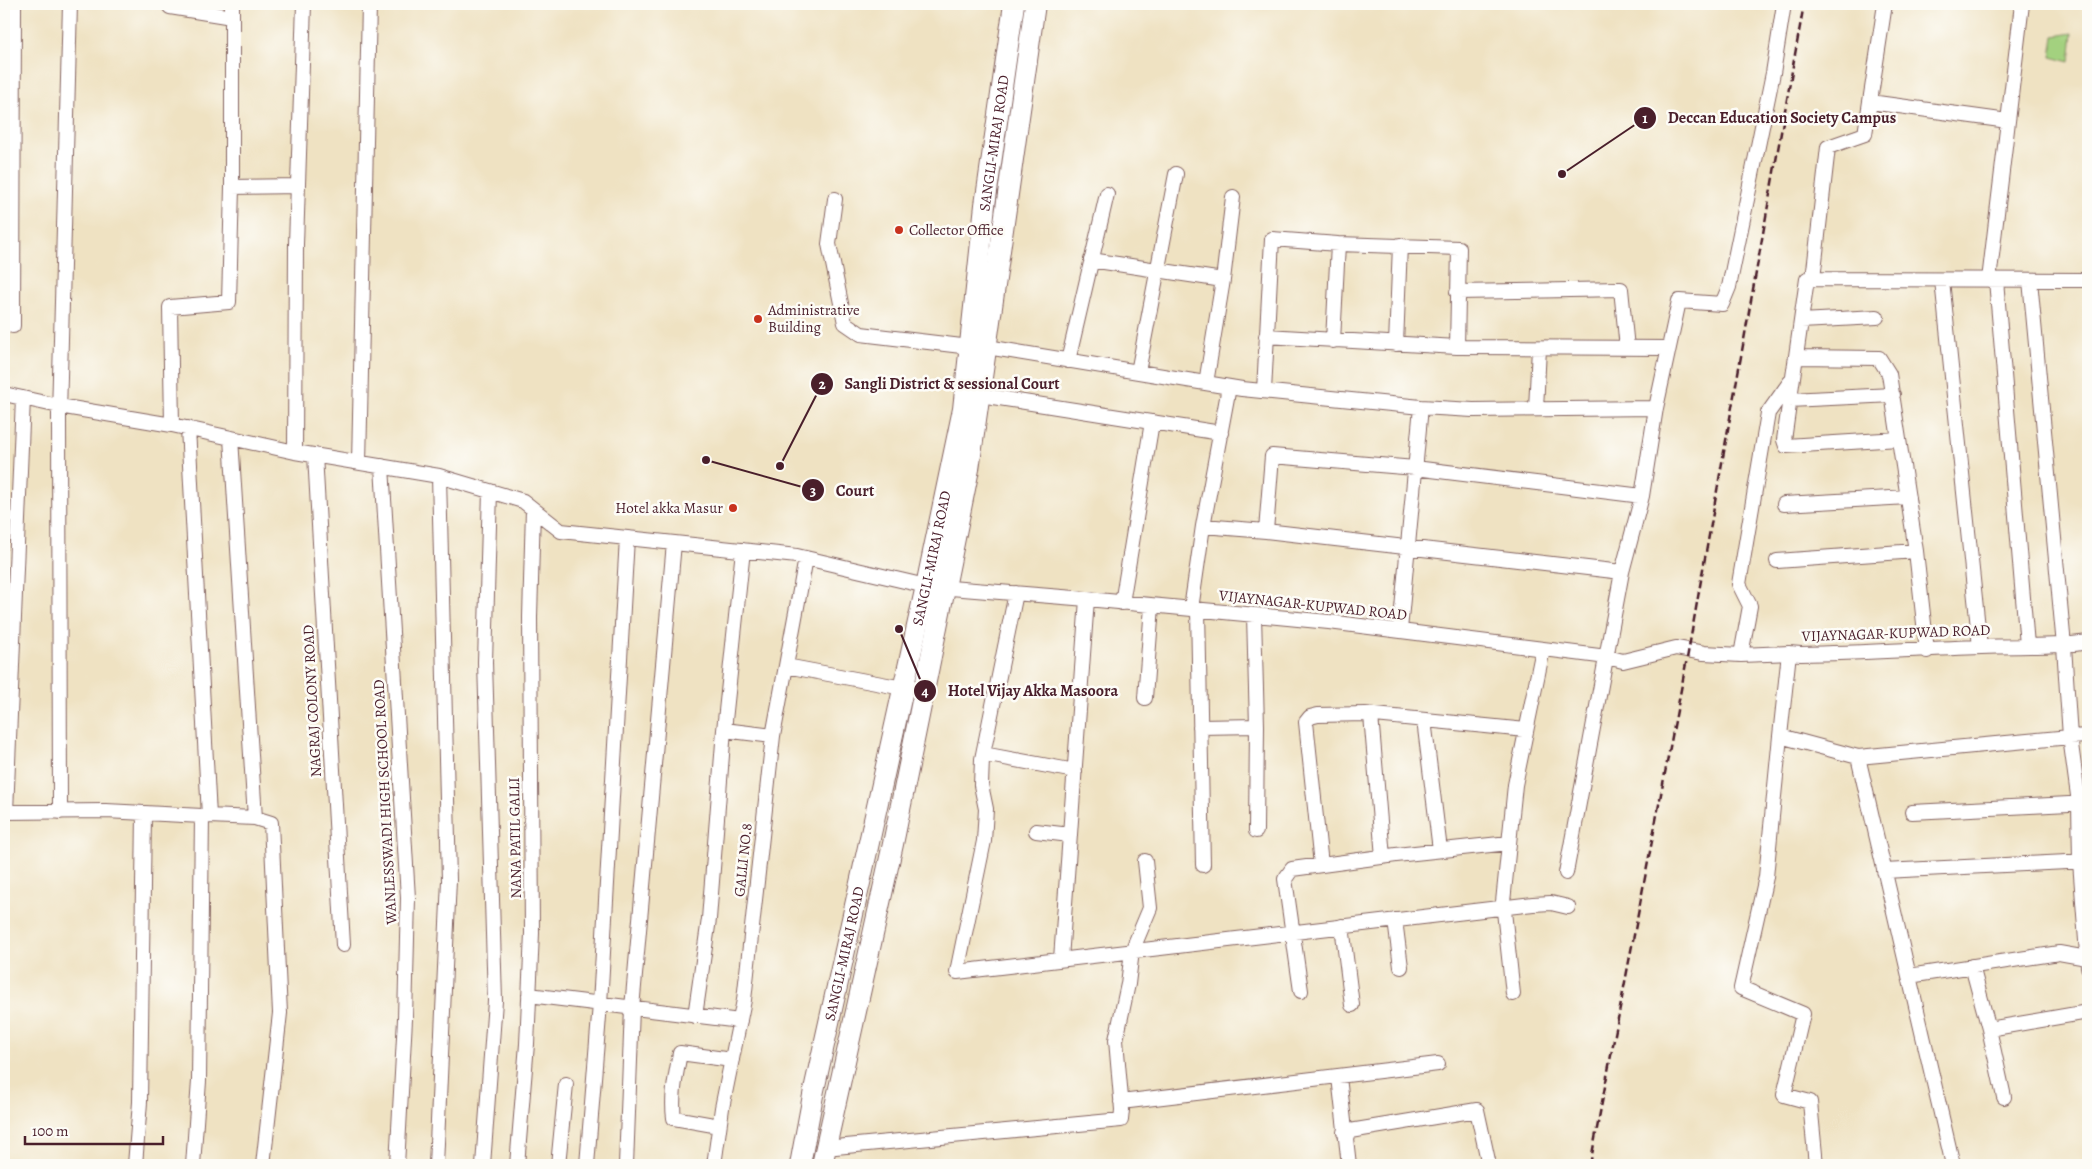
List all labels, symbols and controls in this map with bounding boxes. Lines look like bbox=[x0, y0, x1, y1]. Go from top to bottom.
street label: SANGLI-MIRAJ ROAD bbox=[974, 74, 1014, 212]
callout: Deccan Education Society Campus bbox=[1633, 102, 1906, 133]
text: Deccan Education Society Campus bbox=[1668, 107, 1896, 129]
text: 1 bbox=[1642, 108, 1648, 128]
place label: Collector Office bbox=[909, 220, 1004, 240]
marker: Collector Office bbox=[893, 224, 905, 236]
place label: Administrative Building bbox=[767, 300, 860, 337]
marker: Administrative Building bbox=[752, 313, 764, 325]
callout: Sangli District & sessional Court bbox=[810, 368, 1070, 399]
text: Sangli District & sessional Court bbox=[844, 373, 1060, 395]
text: 2 bbox=[818, 374, 826, 394]
callout: Court bbox=[801, 475, 884, 506]
text: Court bbox=[836, 480, 875, 502]
text: 3 bbox=[810, 481, 816, 501]
street label: SANGLI-MIRAJ ROAD bbox=[907, 489, 956, 628]
place label: Hotel akka Masur bbox=[615, 498, 723, 518]
marker: Hotel akka Masur bbox=[727, 502, 739, 514]
street label: VIJAYNAGAR-KUPWAD ROAD bbox=[1217, 585, 1408, 625]
street label: VIJAYNAGAR-KUPWAD ROAD bbox=[1800, 620, 1991, 646]
street label: NAGRAJ COLONY ROAD bbox=[298, 624, 326, 778]
callout: Hotel Vijay Akka Masoora bbox=[913, 675, 1128, 706]
street label: WANLESSWADI HIGH SCHOOL ROAD bbox=[369, 679, 401, 926]
text: Hotel Vijay Akka Masoora bbox=[948, 680, 1118, 702]
text: 4 bbox=[921, 681, 929, 701]
street label: NANA PATIL GALLI bbox=[504, 777, 526, 899]
street label: GALLI NO.8 bbox=[729, 822, 757, 898]
street label: SANGLI-MIRAJ ROAD bbox=[820, 884, 869, 1023]
scale bar bbox=[25, 1114, 162, 1146]
text: 100 m bbox=[32, 1121, 69, 1141]

